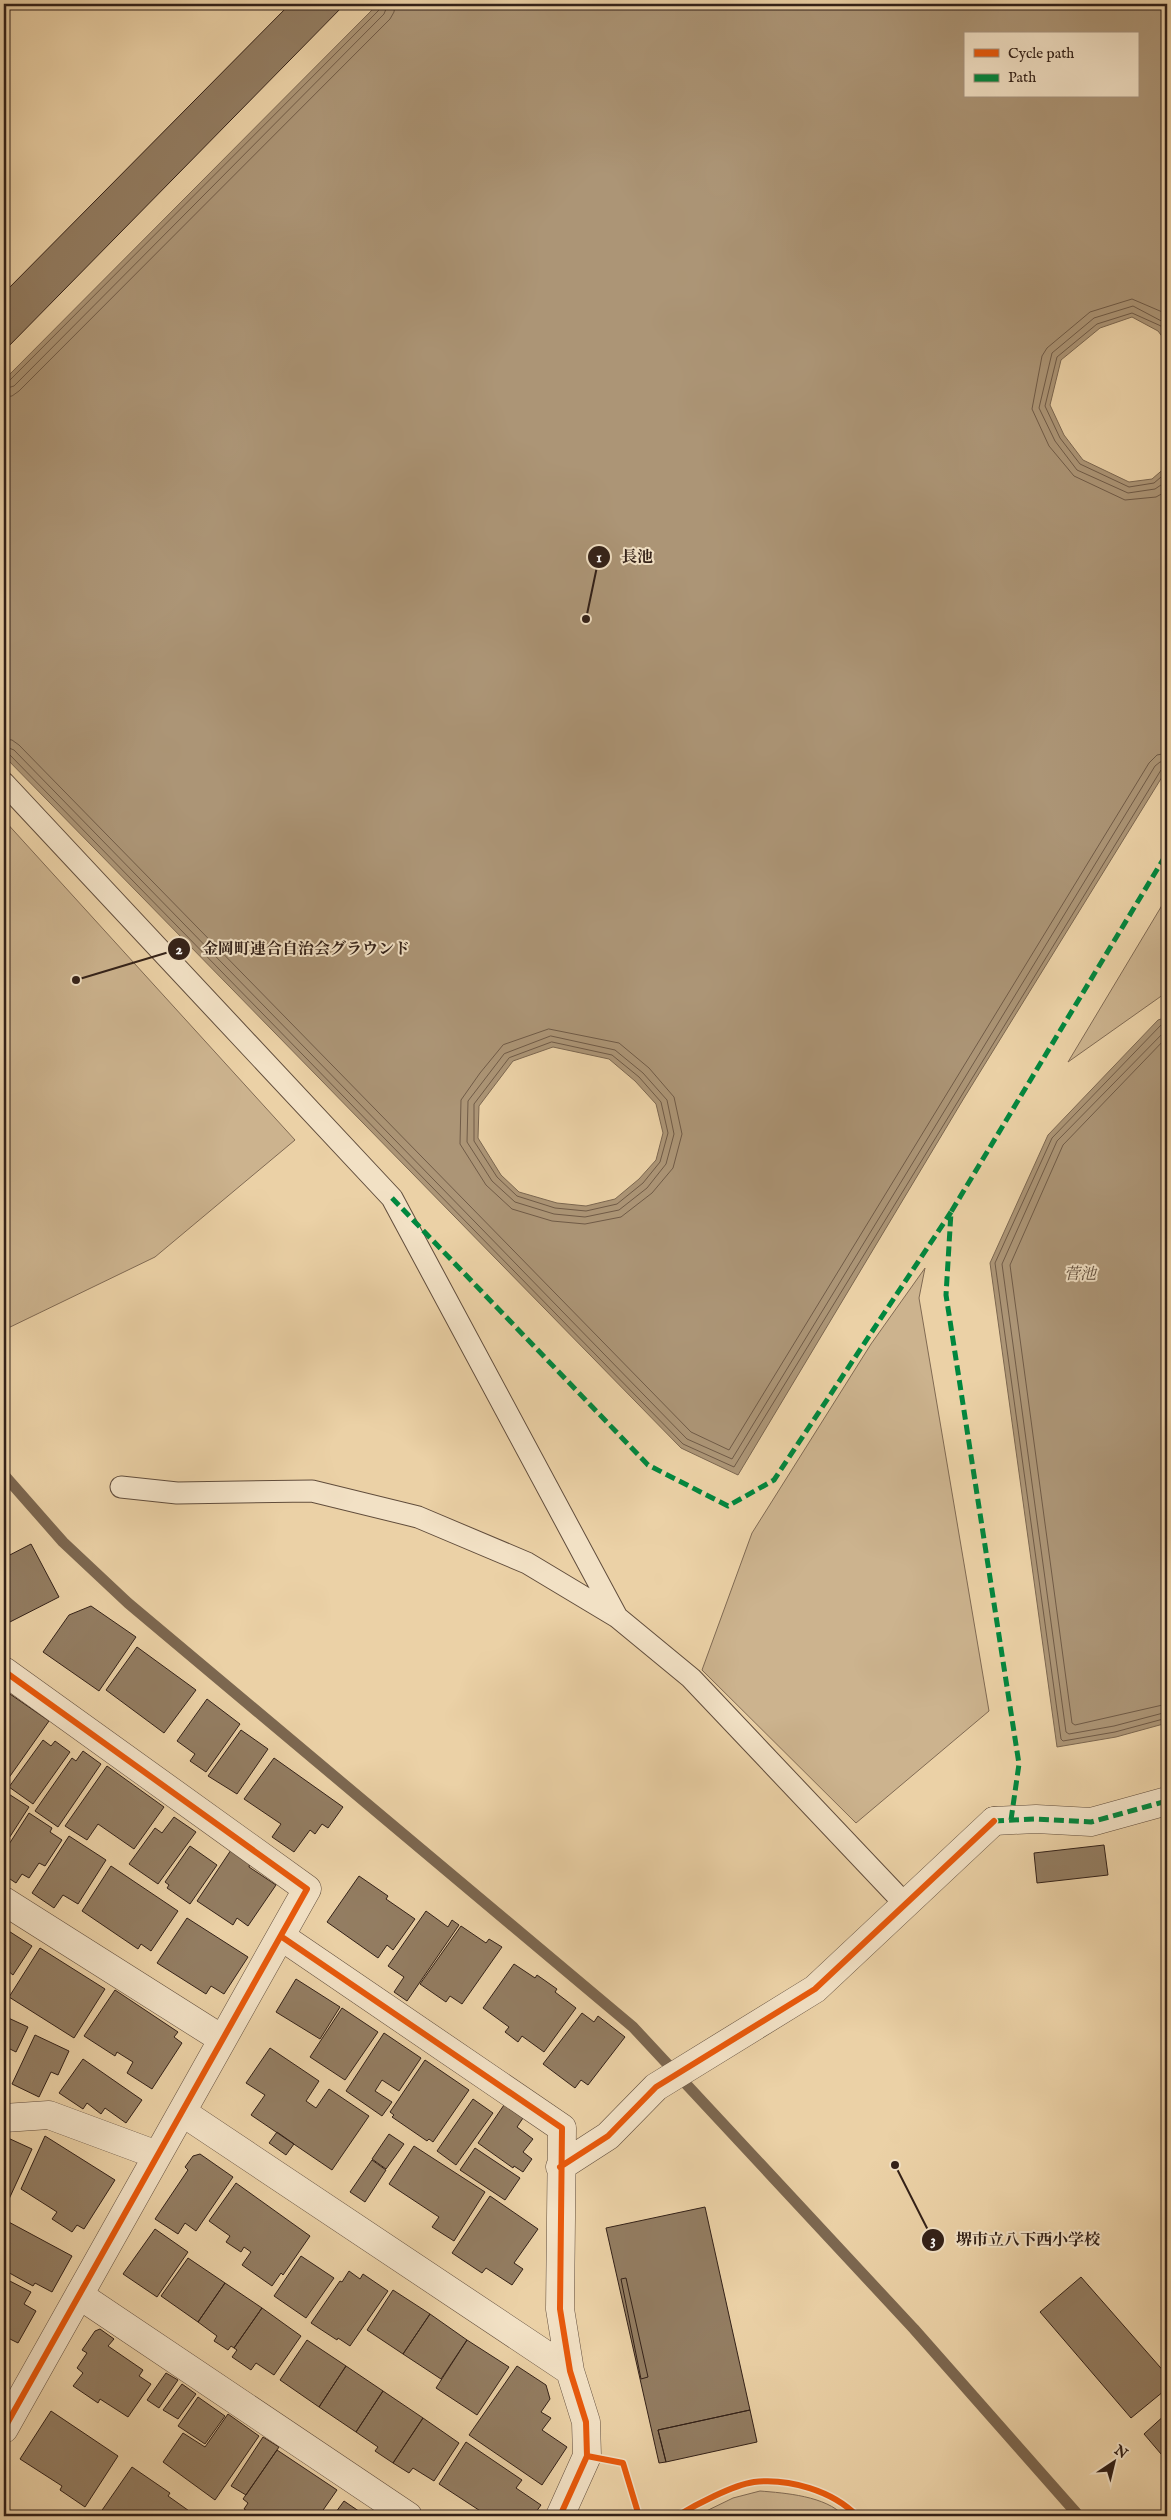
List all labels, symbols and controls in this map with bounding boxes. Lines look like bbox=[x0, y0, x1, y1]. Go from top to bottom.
legend bbox=[964, 32, 1138, 98]
text: Cycle path bbox=[1008, 44, 1074, 63]
text: Path bbox=[1008, 68, 1036, 87]
callout: 長池 bbox=[586, 541, 663, 572]
text: 1 bbox=[596, 548, 602, 567]
text: 長池 bbox=[621, 548, 653, 568]
callout: 金岡町連合自治会グラウンド bbox=[167, 933, 420, 964]
text: 2 bbox=[175, 940, 183, 959]
text: 金岡町連合自治会グラウンド bbox=[202, 940, 410, 960]
water label: 菅池 bbox=[1064, 1265, 1098, 1285]
callout: 堺市立八下西小学校 bbox=[921, 2224, 1110, 2255]
text: 3 bbox=[930, 2231, 936, 2250]
text: 堺市立八下西小学校 bbox=[956, 2231, 1101, 2251]
north arrow bbox=[1088, 2438, 1138, 2488]
text: N bbox=[1110, 2441, 1131, 2463]

